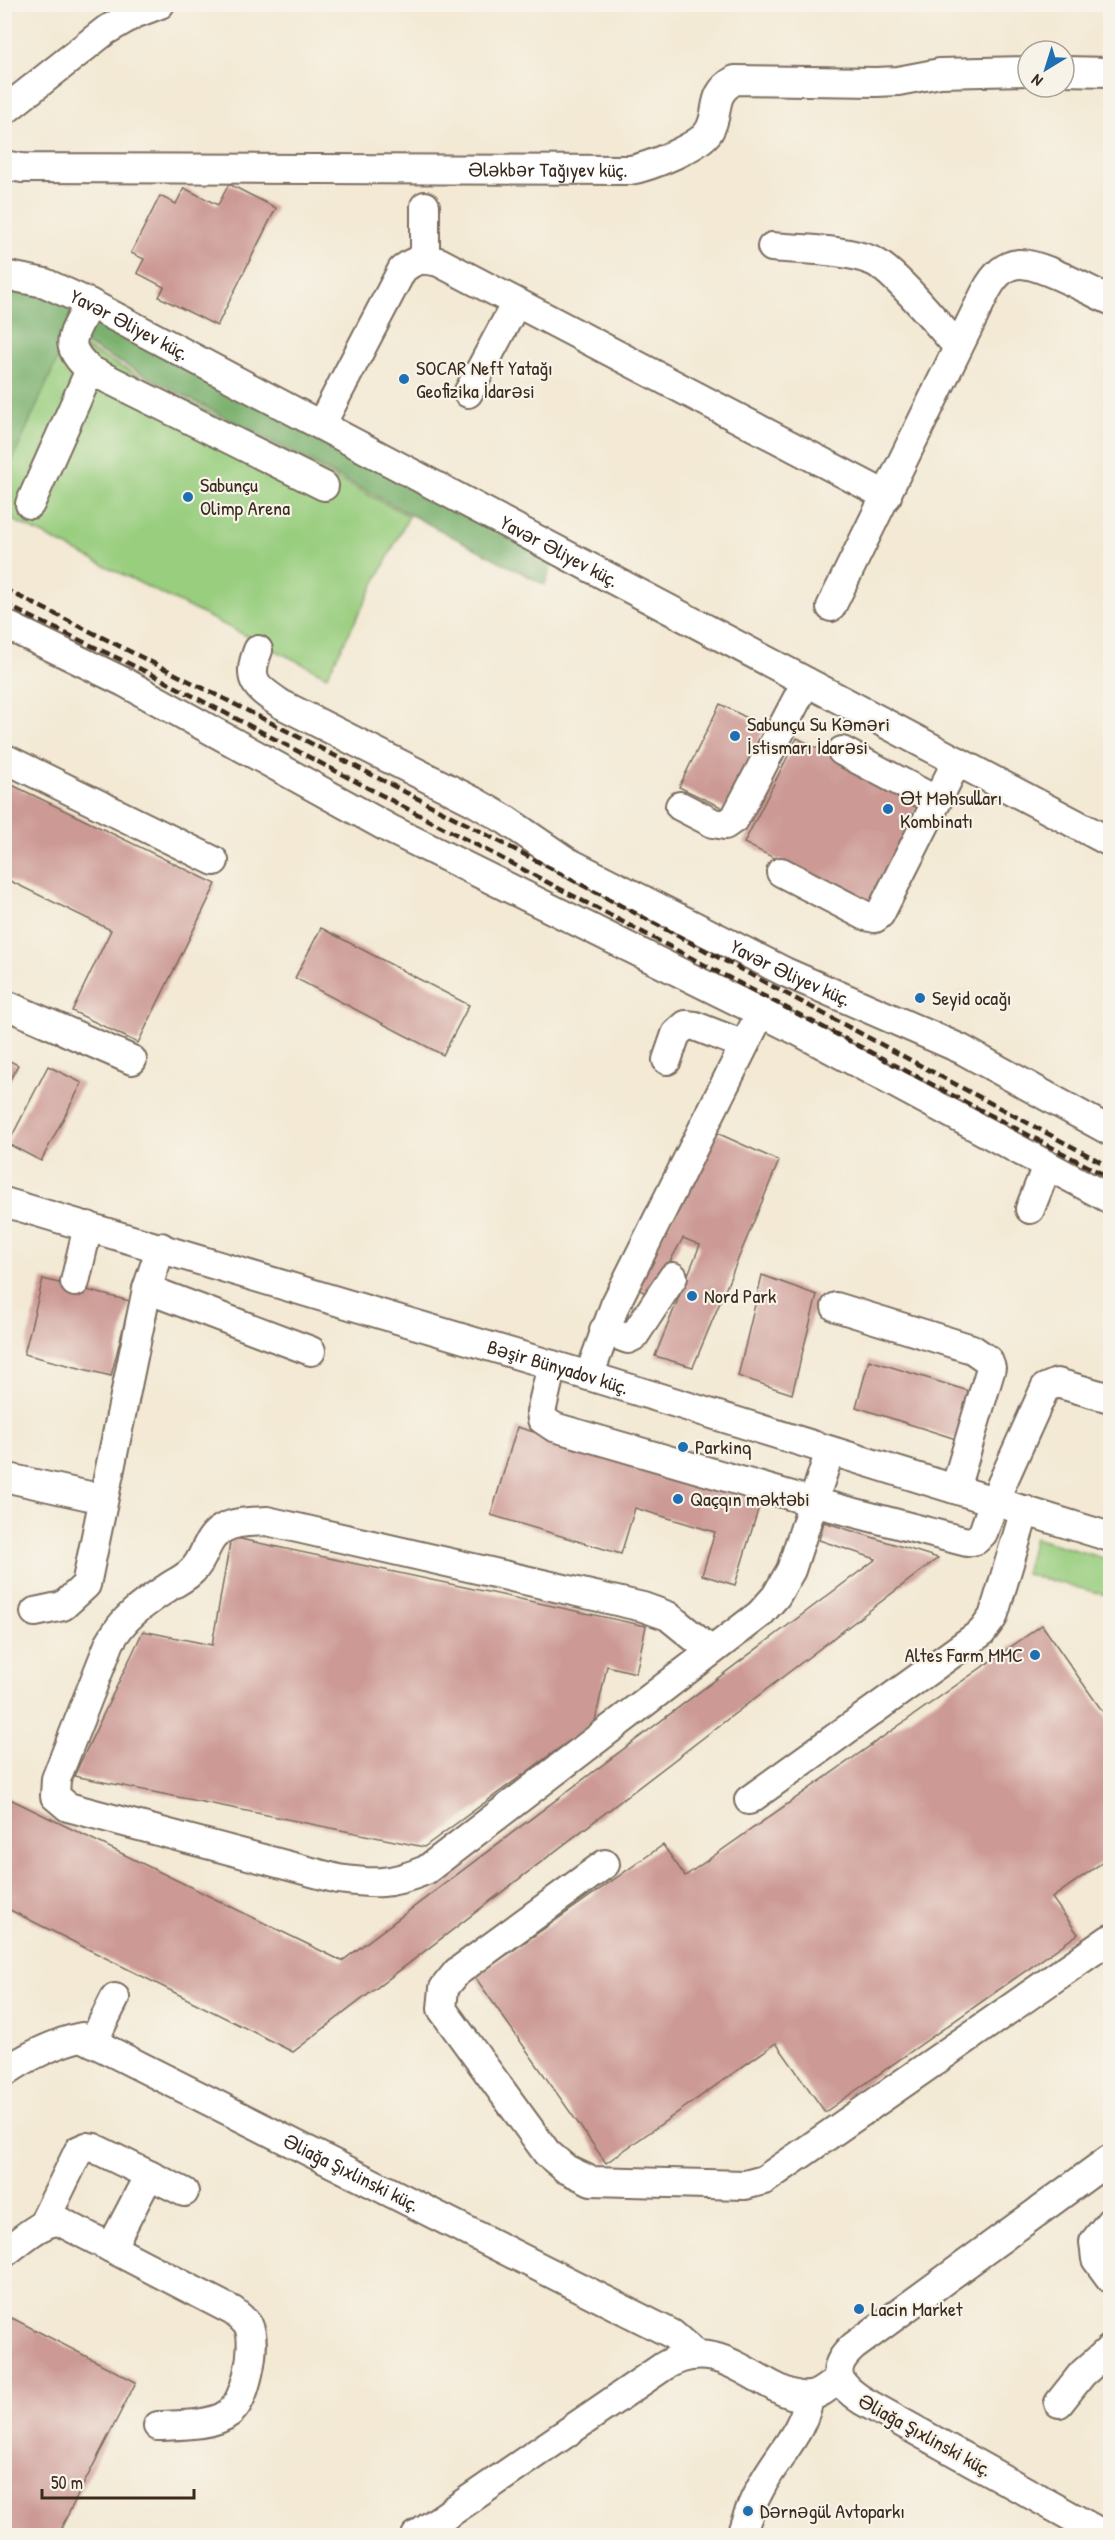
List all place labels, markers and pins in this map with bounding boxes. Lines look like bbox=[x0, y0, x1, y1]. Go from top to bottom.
place label: SOCAR Neft Yatağı Geofizika İdarəsi bbox=[416, 354, 553, 404]
marker: SOCAR Neft Yatağı Geofizika İdarəsi bbox=[397, 372, 411, 386]
place label: Sabunçu Olimp Arena bbox=[200, 471, 290, 521]
marker: Sabunçu Olimp Arena bbox=[181, 490, 195, 504]
place label: Sabunçu Su Kəməri İstismarı İdarəsi bbox=[747, 710, 890, 760]
marker: Sabunçu Su Kəməri İstismarı İdarəsi bbox=[728, 729, 742, 743]
place label: Ət Məhsulları Kombinatı bbox=[900, 784, 1002, 834]
marker: Ət Məhsulları Kombinatı bbox=[881, 802, 895, 816]
place label: Seyid ocağı bbox=[932, 984, 1012, 1011]
marker: Seyid ocağı bbox=[913, 991, 927, 1005]
place label: Nord Park bbox=[704, 1282, 776, 1309]
marker: Nord Park bbox=[685, 1289, 699, 1303]
place label: Parkinq bbox=[695, 1433, 751, 1460]
marker: Parkinq bbox=[676, 1440, 690, 1454]
place label: Qaçqın məktəbi bbox=[690, 1485, 810, 1512]
marker: Qaçqın məktəbi bbox=[671, 1492, 685, 1506]
place label: Altes Farm MMC bbox=[905, 1641, 1023, 1668]
marker: Altes Farm MMC bbox=[1028, 1648, 1042, 1662]
place label: Lacin Market bbox=[871, 2295, 964, 2322]
marker: Lacin Market bbox=[852, 2302, 866, 2316]
place label: Dərnəgül Avtoparkı bbox=[760, 2497, 905, 2524]
marker: Dərnəgül Avtoparkı bbox=[741, 2504, 755, 2518]

